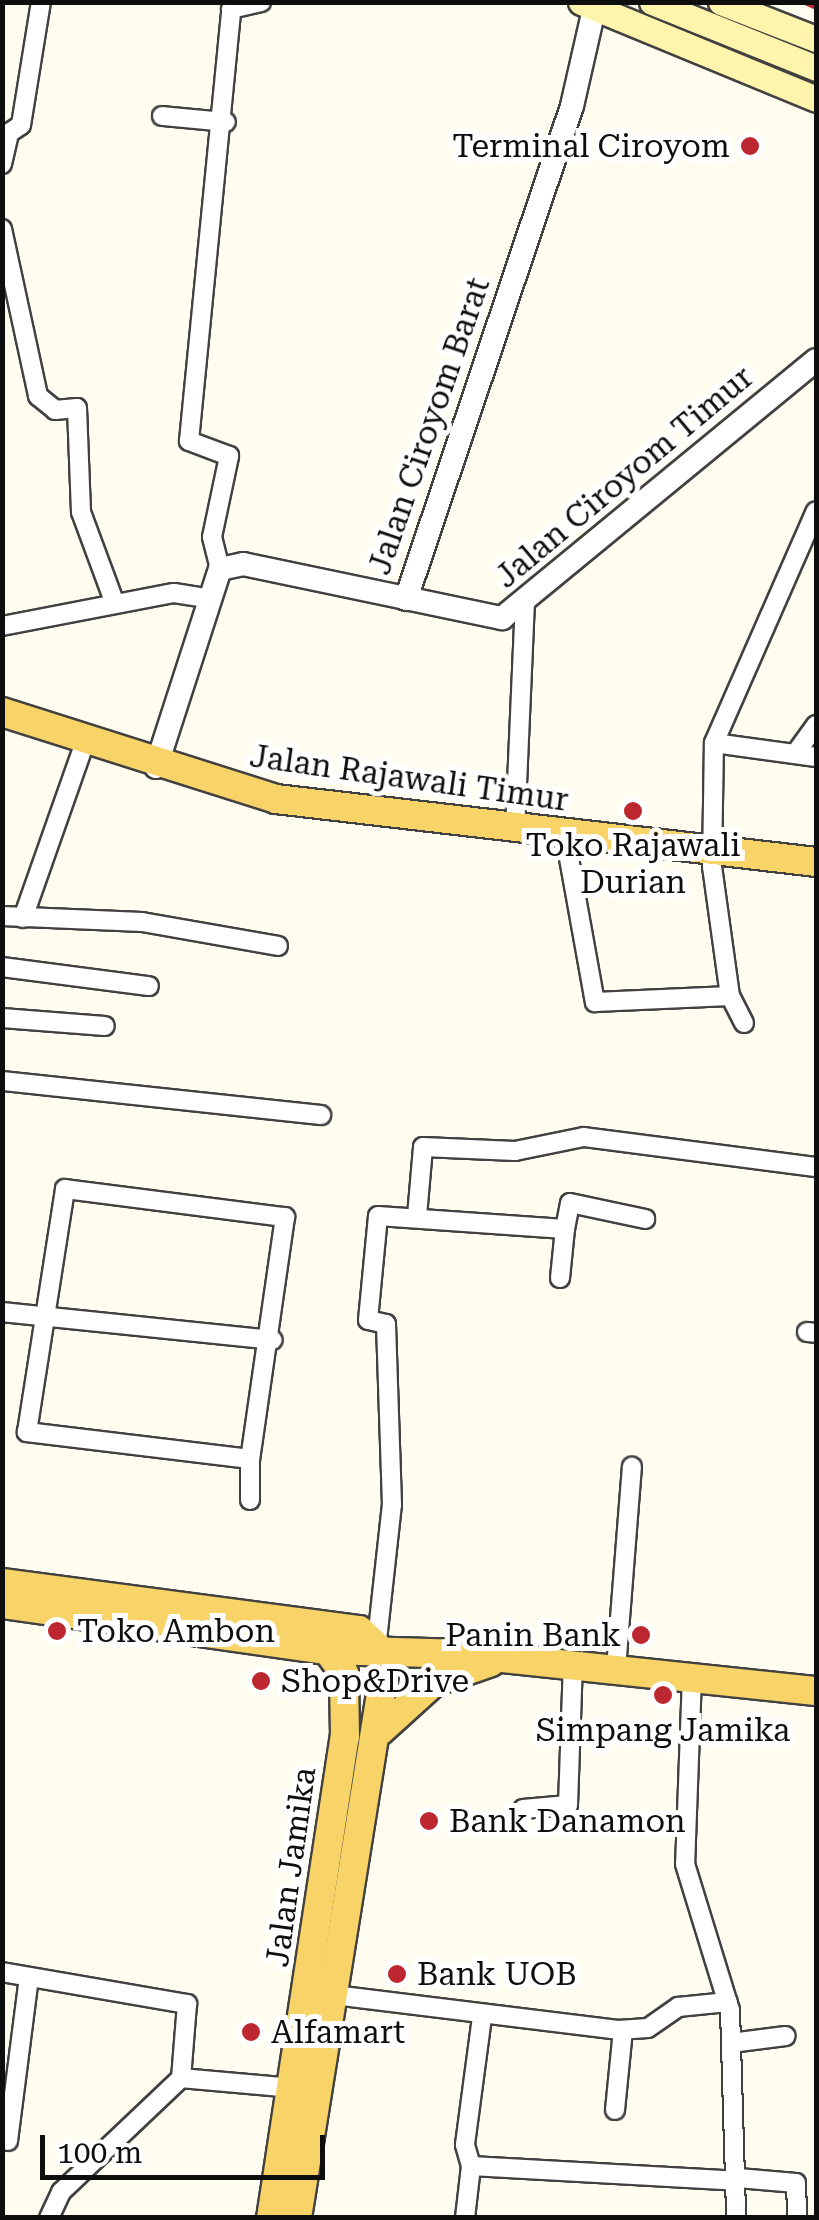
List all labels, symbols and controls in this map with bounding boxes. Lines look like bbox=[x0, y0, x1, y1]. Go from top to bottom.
place label: Terminal Ciroyom bbox=[452, 127, 730, 165]
marker: Terminal Ciroyom bbox=[739, 135, 761, 157]
street label: Jalan Ciroyom Barat bbox=[360, 272, 498, 580]
street label: Jalan Ciroyom Timur bbox=[487, 358, 761, 596]
street label: Jalan Rajawali Timur bbox=[247, 737, 571, 819]
marker: Toko Rajawali Durian bbox=[622, 800, 644, 822]
place label: Toko Rajawali Durian bbox=[526, 827, 740, 902]
place label: Toko Ambon bbox=[77, 1612, 275, 1650]
place label: Panin Bank bbox=[445, 1616, 621, 1654]
marker: Toko Ambon bbox=[46, 1620, 68, 1642]
marker: Panin Bank bbox=[630, 1624, 652, 1646]
place label: Shop&Drive bbox=[281, 1662, 469, 1700]
marker: Shop&Drive bbox=[250, 1670, 272, 1692]
marker: Simpang Jamika bbox=[652, 1684, 674, 1706]
place label: Simpang Jamika bbox=[536, 1711, 790, 1749]
street label: Jalan Jamika bbox=[258, 1765, 324, 1969]
place label: Bank Danamon bbox=[449, 1802, 686, 1840]
marker: Bank Danamon bbox=[418, 1810, 440, 1832]
place label: Bank UOB bbox=[417, 1955, 577, 1993]
marker: Bank UOB bbox=[386, 1963, 408, 1985]
place label: Alfamart bbox=[271, 2013, 405, 2051]
marker: Alfamart bbox=[240, 2021, 262, 2043]
scale bar bbox=[45, 2115, 330, 2177]
text: 100 m bbox=[57, 2135, 142, 2170]

